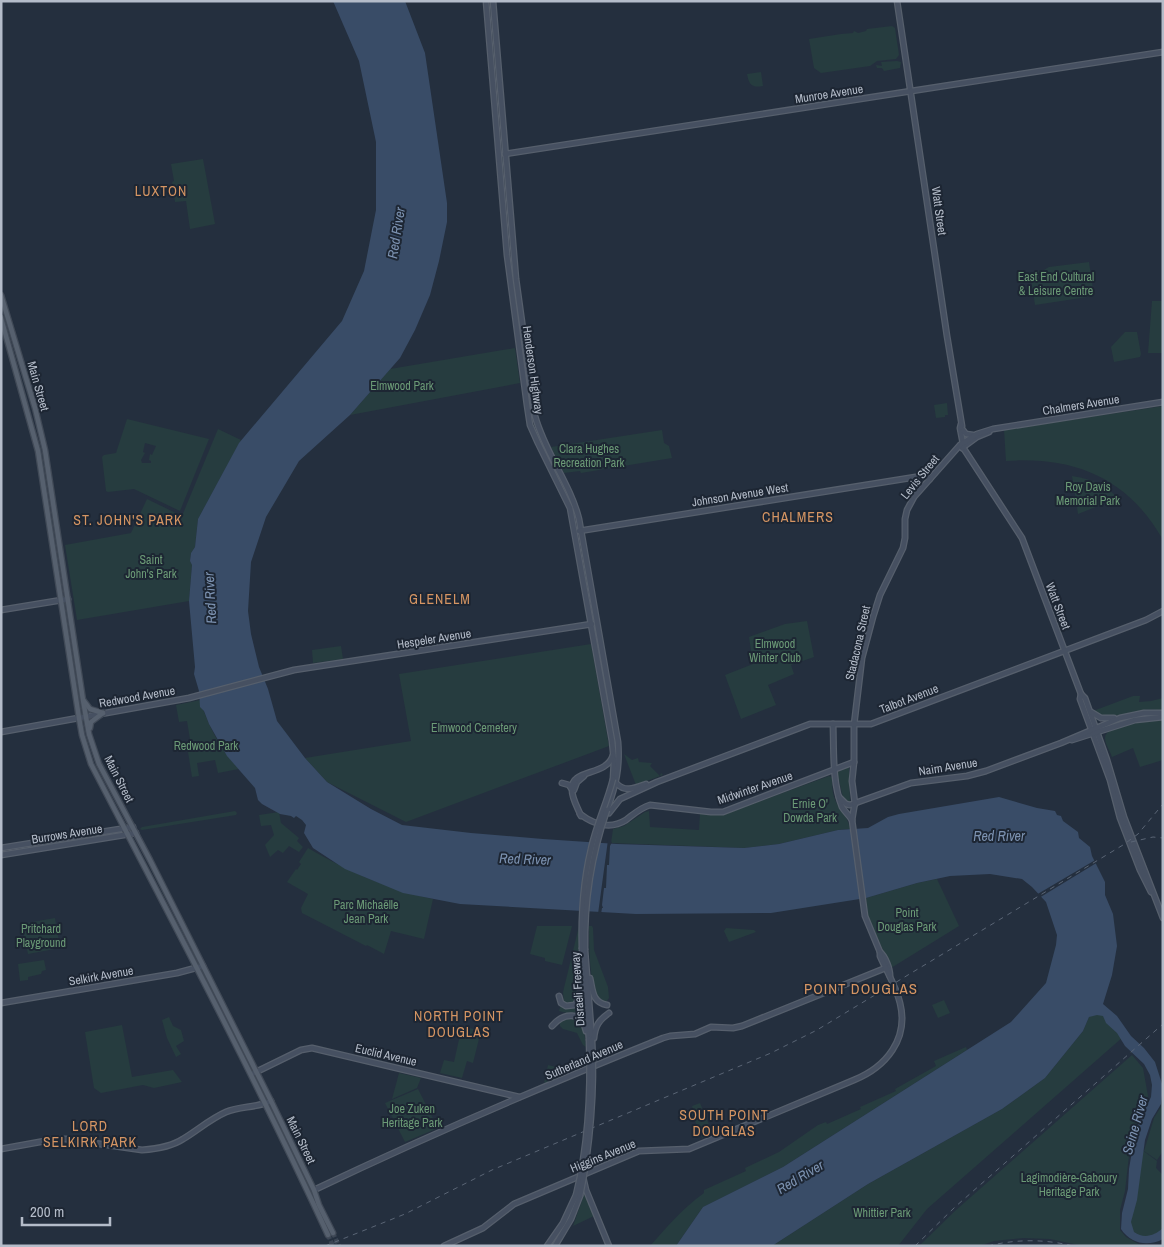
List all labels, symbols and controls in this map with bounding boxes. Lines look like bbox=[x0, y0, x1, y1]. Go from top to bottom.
street label: Munroe Avenue bbox=[794, 81, 864, 107]
district label: LUXTON bbox=[135, 182, 187, 200]
street label: Watt Street bbox=[928, 186, 950, 237]
water label: Red River bbox=[383, 205, 409, 260]
park label: East End Cultural & Leisure Centre bbox=[1018, 269, 1094, 299]
street label: Henderson Highway bbox=[519, 325, 547, 415]
street label: Main Street bbox=[23, 359, 53, 413]
park label: Elmwood Park bbox=[370, 378, 434, 394]
street label: Chalmers Avenue bbox=[1041, 391, 1121, 419]
park label: Clara Hughes Recreation Park bbox=[553, 441, 625, 471]
street label: Levis Street bbox=[897, 451, 943, 502]
street label: Johnson Avenue West bbox=[691, 479, 790, 511]
park label: Roy Davis Memorial Park bbox=[1056, 479, 1120, 509]
district label: CHALMERS bbox=[762, 508, 834, 526]
district label: ST. JOHN'S PARK bbox=[73, 511, 183, 529]
park label: Saint John's Park bbox=[125, 552, 177, 582]
water label: Red River bbox=[200, 571, 220, 624]
street label: Watt Street bbox=[1042, 580, 1074, 632]
district label: GLENELM bbox=[409, 590, 471, 608]
street label: Stadacona Street bbox=[842, 604, 874, 682]
street label: Hespeler Avenue bbox=[396, 625, 472, 653]
park label: Elmwood Winter Club bbox=[749, 636, 801, 666]
street label: Talbot Avenue bbox=[877, 680, 941, 718]
street label: Redwood Avenue bbox=[98, 682, 176, 712]
park label: Elmwood Cemetery bbox=[431, 720, 517, 736]
park label: Redwood Park bbox=[174, 738, 238, 754]
street label: Main Street bbox=[100, 753, 138, 806]
street label: Nairn Avenue bbox=[917, 754, 979, 780]
street label: Midwinter Avenue bbox=[715, 768, 795, 808]
park label: Ernie O' Dowda Park bbox=[783, 796, 837, 826]
street label: Burrows Avenue bbox=[30, 821, 104, 847]
water label: Red River bbox=[973, 827, 1026, 845]
water label: Red River bbox=[499, 849, 552, 869]
park label: Parc Michaëlle Jean Park bbox=[333, 897, 399, 927]
park label: Point Douglas Park bbox=[877, 905, 937, 935]
park label: Pritchard Playground bbox=[16, 921, 66, 951]
street label: Disraeli Freeway bbox=[567, 951, 589, 1027]
street label: Selkirk Avenue bbox=[67, 962, 135, 990]
district label: POINT DOUGLAS bbox=[804, 978, 918, 999]
district label: NORTH POINT DOUGLAS bbox=[414, 1007, 504, 1041]
street label: Sutherland Avenue bbox=[543, 1036, 625, 1084]
street label: Euclid Avenue bbox=[354, 1040, 418, 1070]
water label: Seine River bbox=[1118, 1092, 1152, 1157]
park label: Joe Zuken Heritage Park bbox=[382, 1101, 442, 1131]
district label: SOUTH POINT DOUGLAS bbox=[679, 1106, 769, 1140]
street label: Main Street bbox=[283, 1114, 319, 1167]
district label: LORD SELKIRK PARK bbox=[43, 1117, 137, 1151]
street label: Higgins Avenue bbox=[568, 1136, 638, 1176]
water label: Red River bbox=[773, 1155, 828, 1198]
park label: Lagimodière-Gaboury Heritage Park bbox=[1021, 1170, 1117, 1200]
scale bar bbox=[22, 1194, 110, 1226]
text: 200 m bbox=[30, 1201, 64, 1222]
park label: Whittier Park bbox=[853, 1205, 911, 1221]

